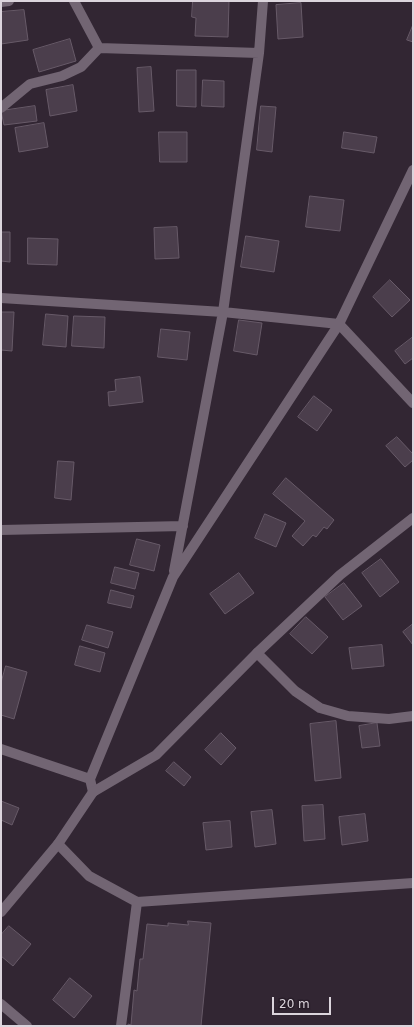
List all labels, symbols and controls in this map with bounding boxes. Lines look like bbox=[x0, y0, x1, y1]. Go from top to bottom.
scale bar bbox=[274, 989, 333, 1015]
text: 20 m bbox=[279, 997, 310, 1011]

